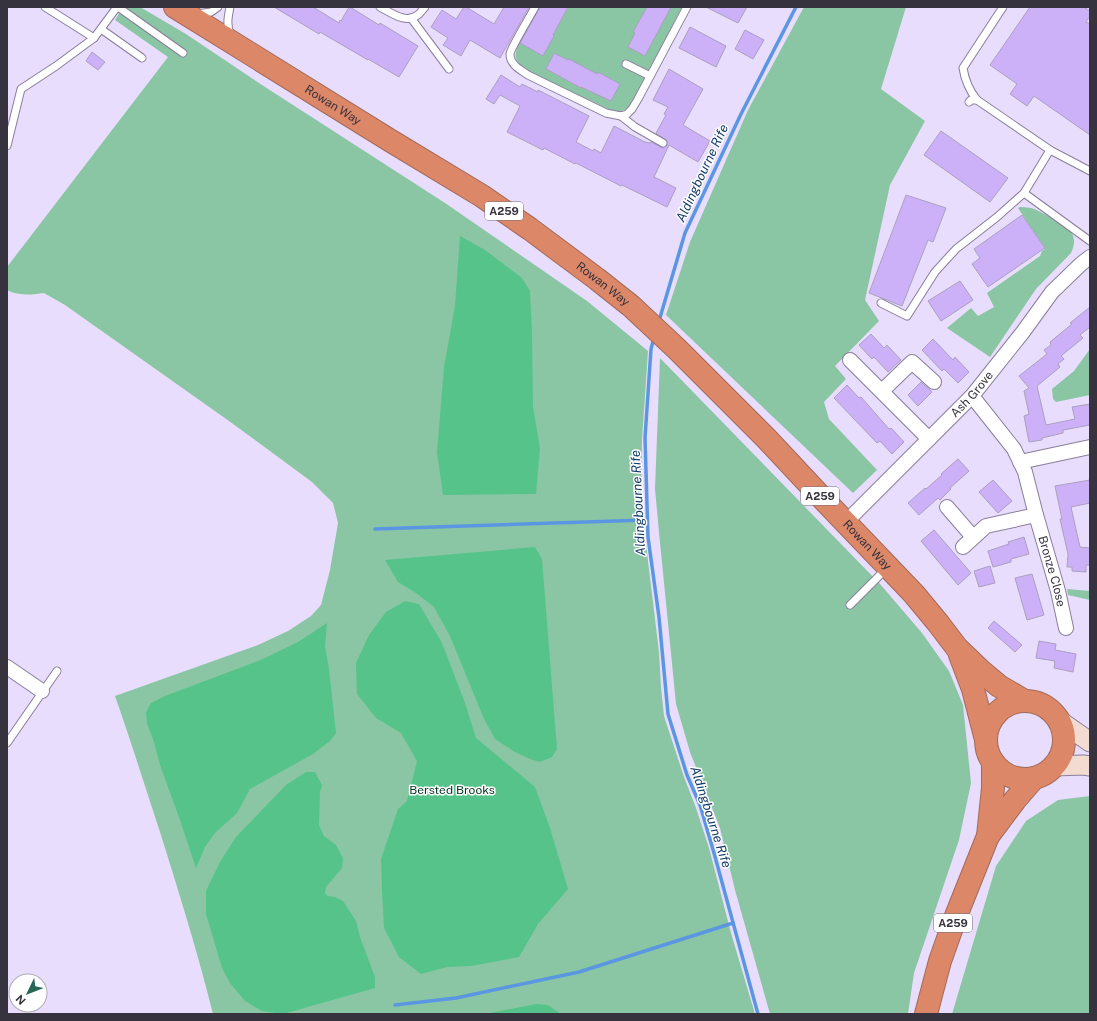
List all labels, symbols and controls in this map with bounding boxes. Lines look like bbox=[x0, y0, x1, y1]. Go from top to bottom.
street label: Rowan Way bbox=[302, 82, 364, 128]
water label: Aldingbourne Rife bbox=[673, 122, 731, 224]
road number: A259 bbox=[485, 202, 523, 220]
street label: Rowan Way bbox=[573, 259, 633, 309]
street label: Ash Grove bbox=[948, 368, 996, 420]
water label: Aldingbourne Rife bbox=[628, 450, 648, 556]
road number: A259 bbox=[801, 487, 839, 505]
street label: Rowan Way bbox=[840, 517, 895, 573]
street label: Bronze Close bbox=[1035, 534, 1068, 608]
water label: Aldingbourne Rife bbox=[687, 764, 735, 870]
park label: Bersted Brooks bbox=[409, 783, 495, 797]
road number: A259 bbox=[934, 914, 972, 932]
north arrow bbox=[8, 973, 48, 1013]
text: N bbox=[13, 993, 28, 1007]

